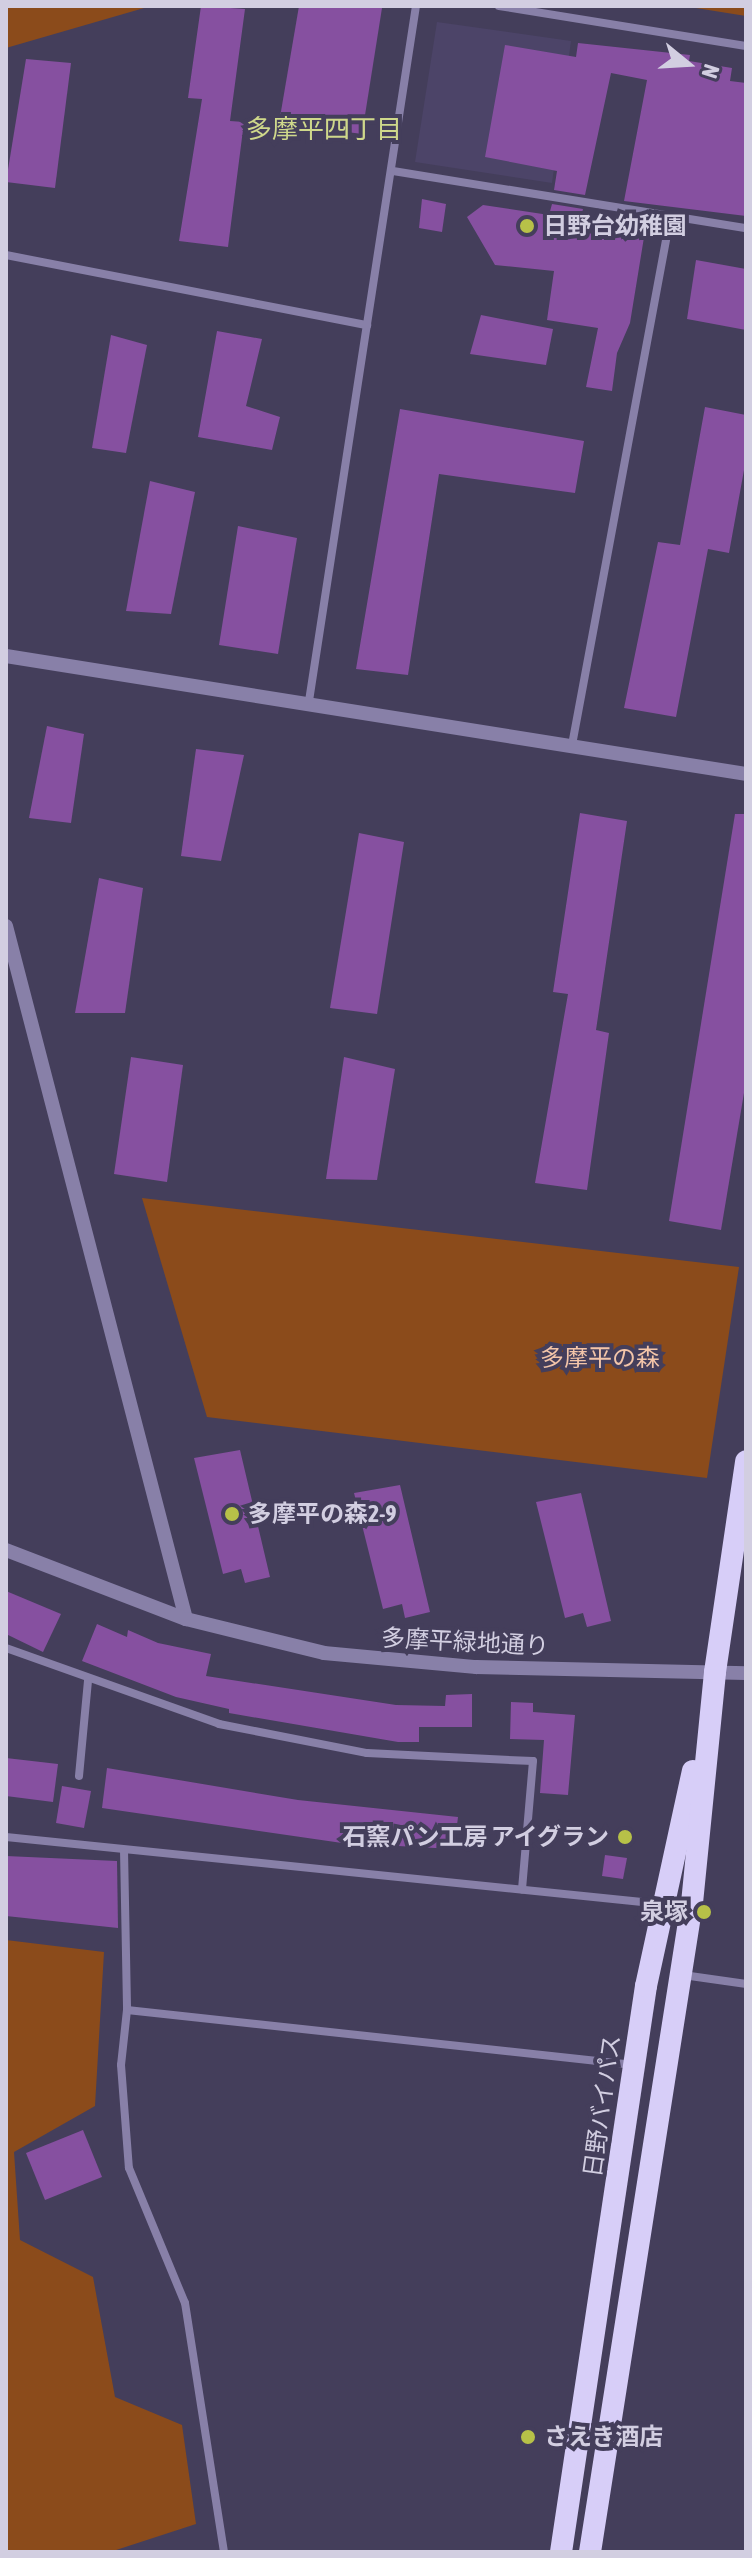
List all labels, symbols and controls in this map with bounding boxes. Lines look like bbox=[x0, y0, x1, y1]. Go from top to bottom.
north arrow bbox=[648, 24, 728, 104]
text: N bbox=[696, 61, 725, 82]
district label: 多摩平四丁目 bbox=[246, 114, 402, 146]
place label: 日野台幼稚園 bbox=[543, 212, 687, 240]
marker: 日野台幼稚園 bbox=[518, 217, 536, 235]
park label: 多摩平の森 bbox=[540, 1344, 660, 1372]
place label: 多摩平の森2-9 bbox=[248, 1500, 397, 1528]
marker: 多摩平の森2-9 bbox=[223, 1505, 241, 1523]
street label: 多摩平緑地通り bbox=[380, 1623, 550, 1661]
place label: 石窯パン工房 アイグラン bbox=[342, 1823, 609, 1851]
marker: 石窯パン工房 アイグラン bbox=[616, 1828, 634, 1846]
place label: 泉塚 bbox=[640, 1898, 688, 1926]
marker: 泉塚 bbox=[695, 1903, 713, 1921]
street label: 日野バイパス bbox=[578, 2033, 626, 2179]
place label: さえき酒店 bbox=[544, 2423, 664, 2451]
marker: さえき酒店 bbox=[519, 2428, 537, 2446]

